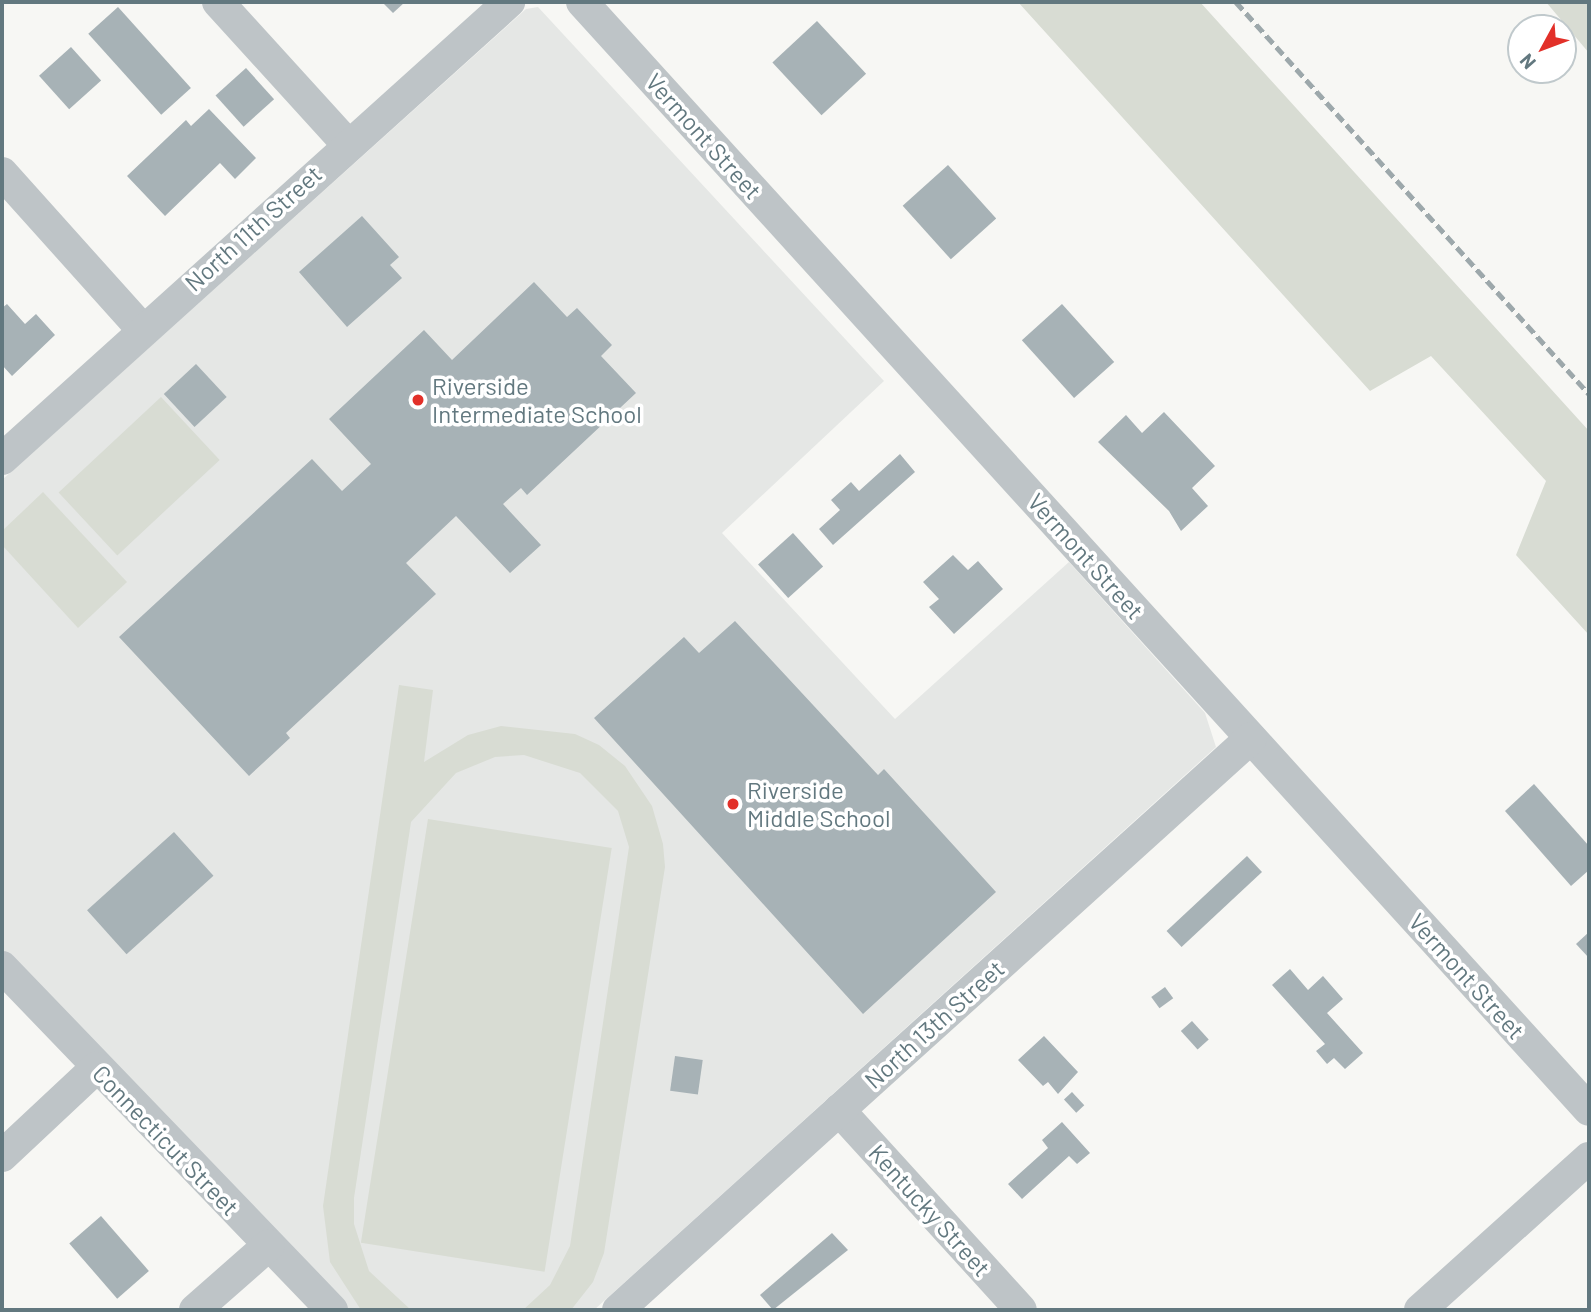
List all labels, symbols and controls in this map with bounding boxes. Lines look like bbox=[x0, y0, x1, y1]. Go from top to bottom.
north arrow bbox=[1507, 14, 1577, 84]
text: N bbox=[1514, 49, 1540, 74]
street label: Vermont Street bbox=[640, 67, 768, 205]
street label: North 11th Street bbox=[179, 159, 327, 297]
place label: Riverside Intermediate School bbox=[432, 372, 642, 428]
marker: Riverside Intermediate School bbox=[410, 392, 426, 408]
street label: Vermont Street bbox=[1022, 487, 1150, 625]
place label: Riverside Middle School bbox=[747, 776, 891, 832]
marker: Riverside Middle School bbox=[725, 796, 741, 812]
street label: Vermont Street bbox=[1403, 907, 1531, 1045]
street label: North 13th Street bbox=[858, 954, 1010, 1094]
street label: Connecticut Street bbox=[87, 1059, 245, 1221]
street label: Kentucky Street bbox=[863, 1138, 997, 1282]

